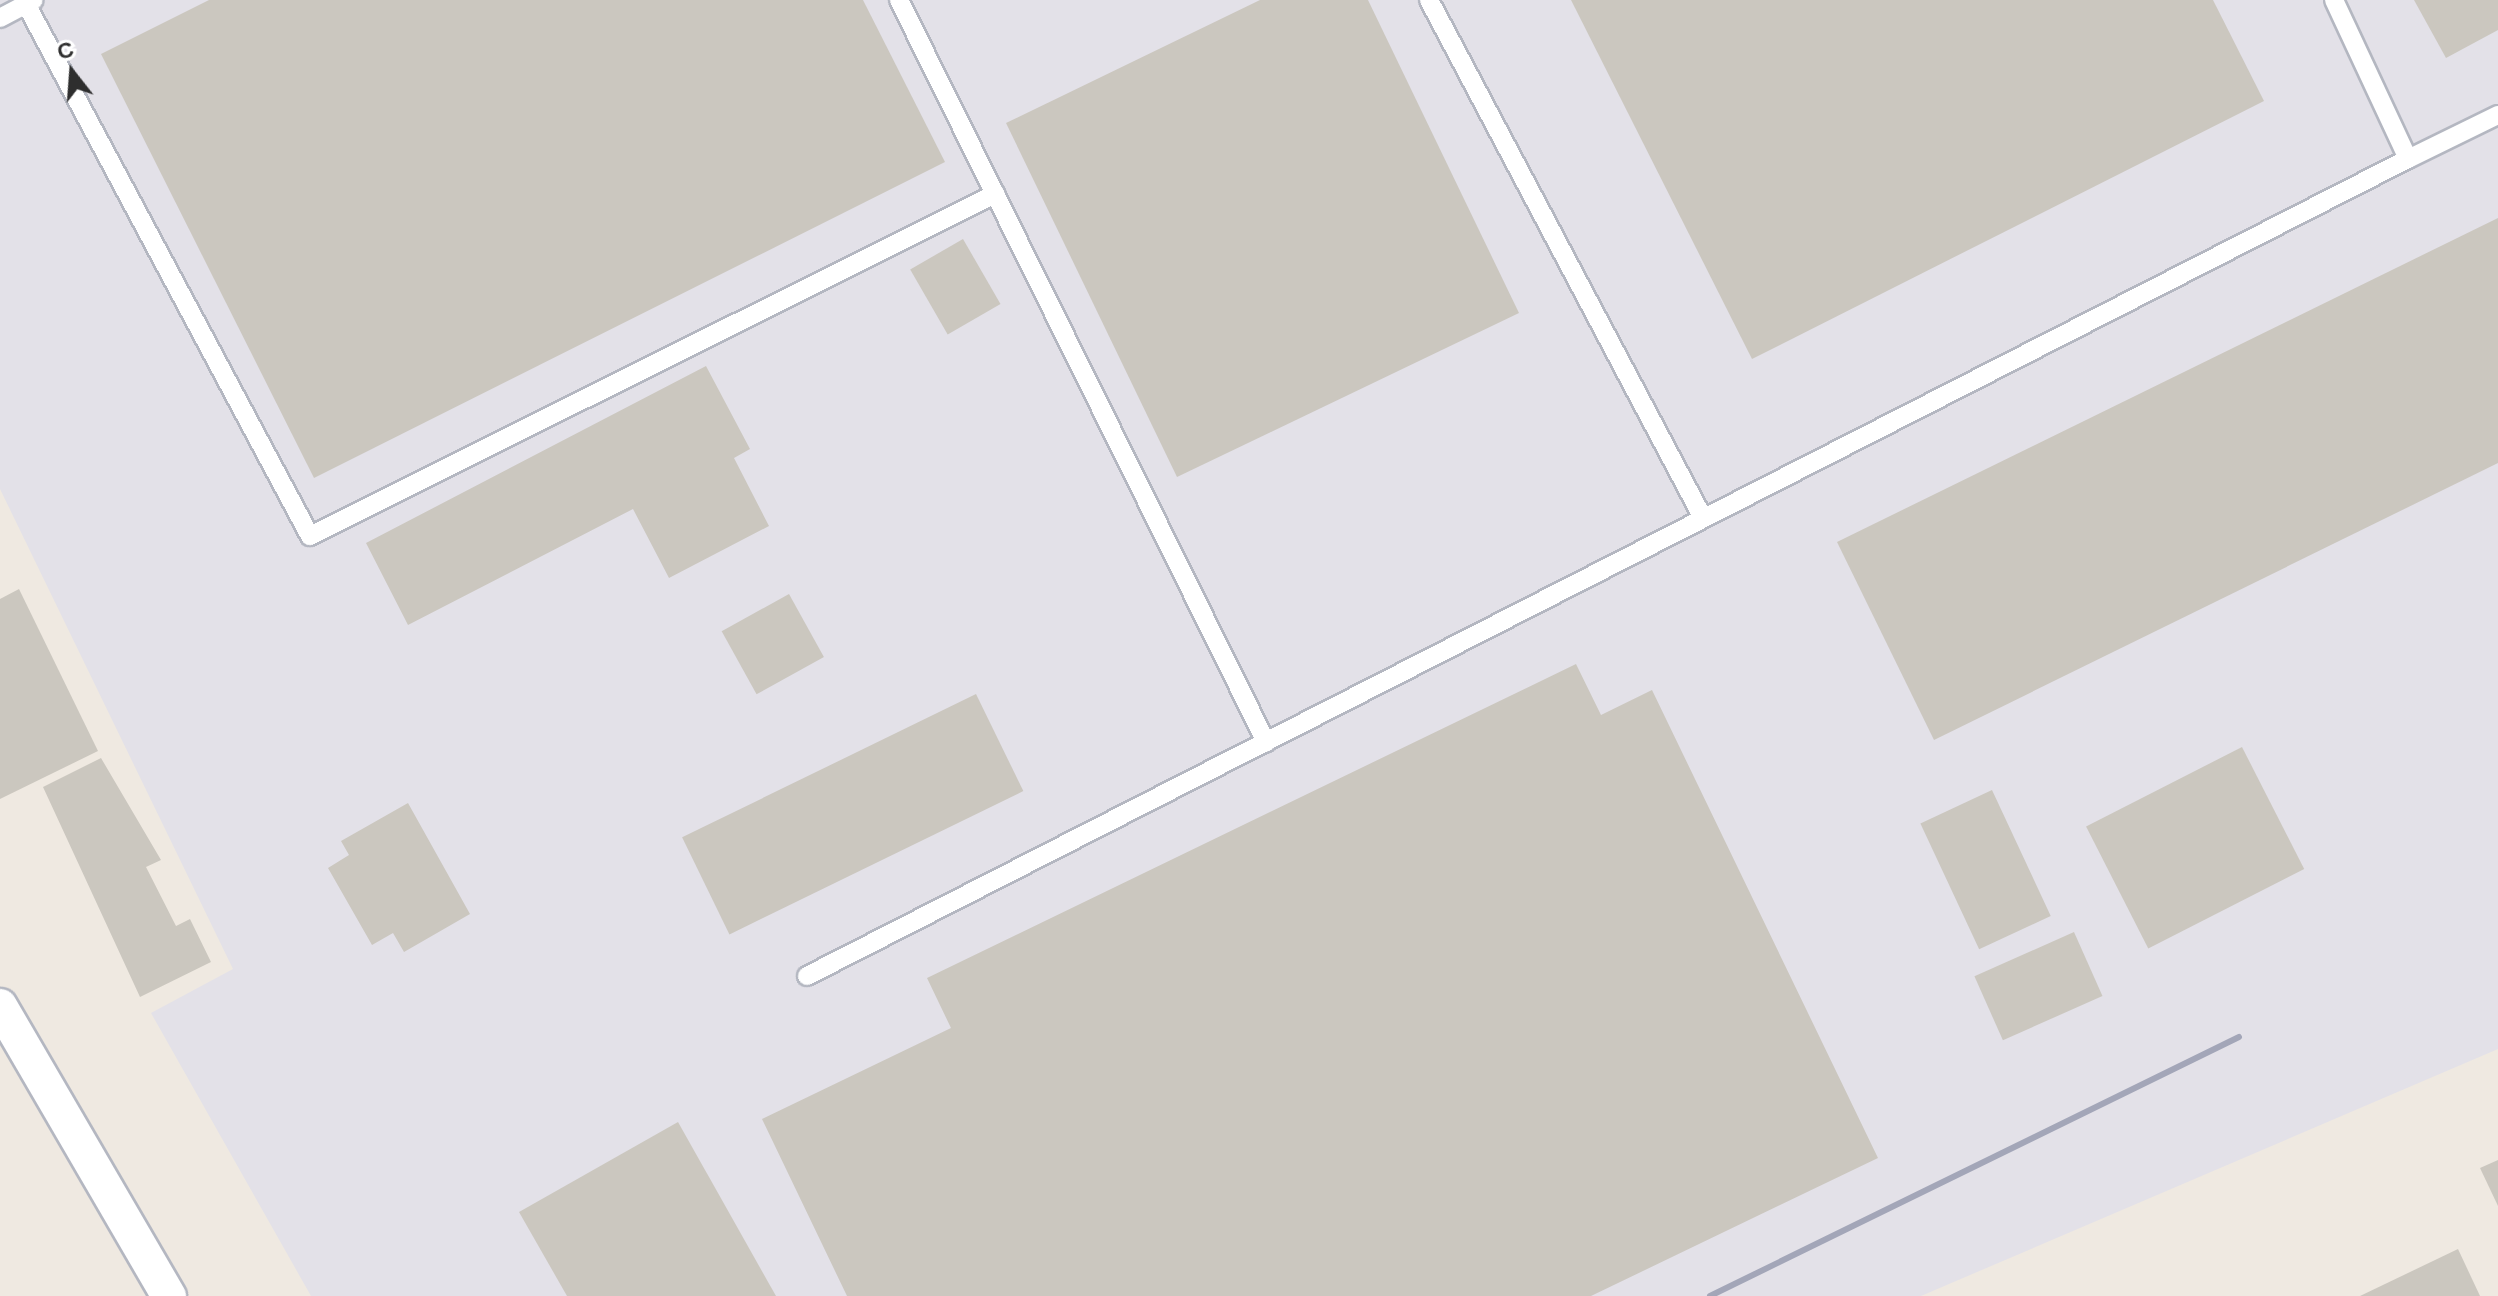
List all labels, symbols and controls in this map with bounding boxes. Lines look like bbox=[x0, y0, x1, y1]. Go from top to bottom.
north arrow bbox=[32, 32, 112, 112]
text: С bbox=[54, 34, 76, 64]

